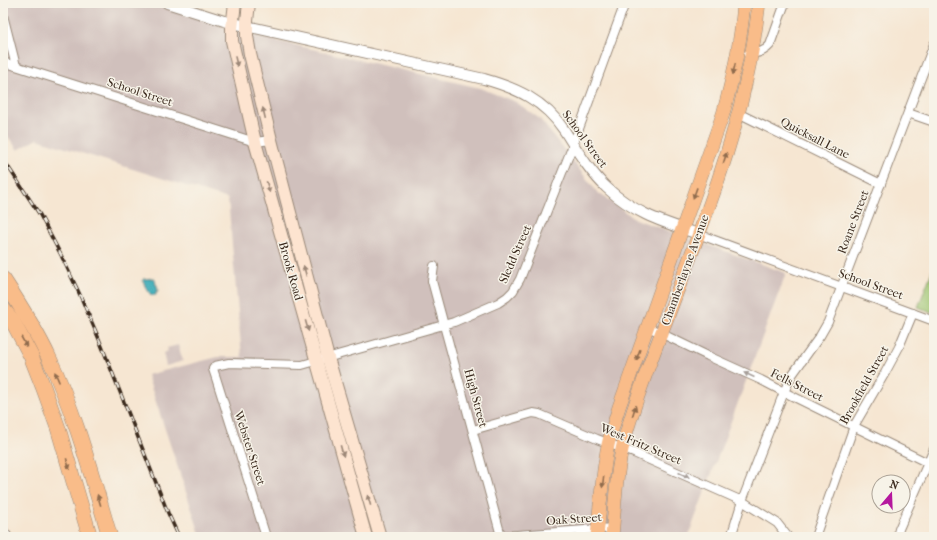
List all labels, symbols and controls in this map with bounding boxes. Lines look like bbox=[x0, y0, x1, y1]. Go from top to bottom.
one-way arrow bbox=[234, 55, 240, 67]
one-way arrow bbox=[730, 63, 736, 75]
street label: School Street bbox=[106, 75, 175, 109]
one-way arrow bbox=[261, 107, 267, 119]
street label: School Street bbox=[559, 107, 611, 171]
street label: Quicksall Lane bbox=[778, 115, 852, 161]
one-way arrow bbox=[722, 152, 728, 164]
one-way arrow bbox=[265, 182, 271, 194]
one-way arrow bbox=[692, 187, 698, 199]
street label: Roane Street bbox=[834, 187, 872, 256]
street label: Chamberlayne Avenue bbox=[658, 213, 712, 327]
street label: Sledd Street bbox=[496, 222, 534, 285]
street label: Brook Road bbox=[276, 240, 306, 302]
one-way arrow bbox=[302, 265, 308, 277]
street label: School Street bbox=[837, 266, 906, 302]
one-way arrow bbox=[304, 320, 310, 332]
one-way arrow bbox=[20, 336, 27, 348]
street label: Brookfield Street bbox=[837, 343, 892, 427]
one-way arrow bbox=[634, 350, 640, 362]
street label: Fells Street bbox=[768, 366, 826, 405]
street label: High Street bbox=[461, 367, 491, 430]
one-way arrow bbox=[54, 371, 60, 382]
one-way arrow bbox=[743, 372, 755, 378]
one-way arrow bbox=[631, 405, 637, 417]
street label: Webster Street bbox=[231, 408, 269, 488]
street label: West Fritz Street bbox=[597, 420, 684, 468]
one-way arrow bbox=[339, 445, 345, 457]
one-way arrow bbox=[65, 458, 71, 470]
one-way arrow bbox=[678, 472, 689, 478]
north arrow bbox=[871, 474, 911, 514]
one-way arrow bbox=[599, 476, 606, 488]
text: N bbox=[888, 478, 901, 493]
one-way arrow bbox=[96, 493, 102, 505]
one-way arrow bbox=[366, 493, 372, 505]
street label: Oak Street bbox=[546, 510, 603, 528]

